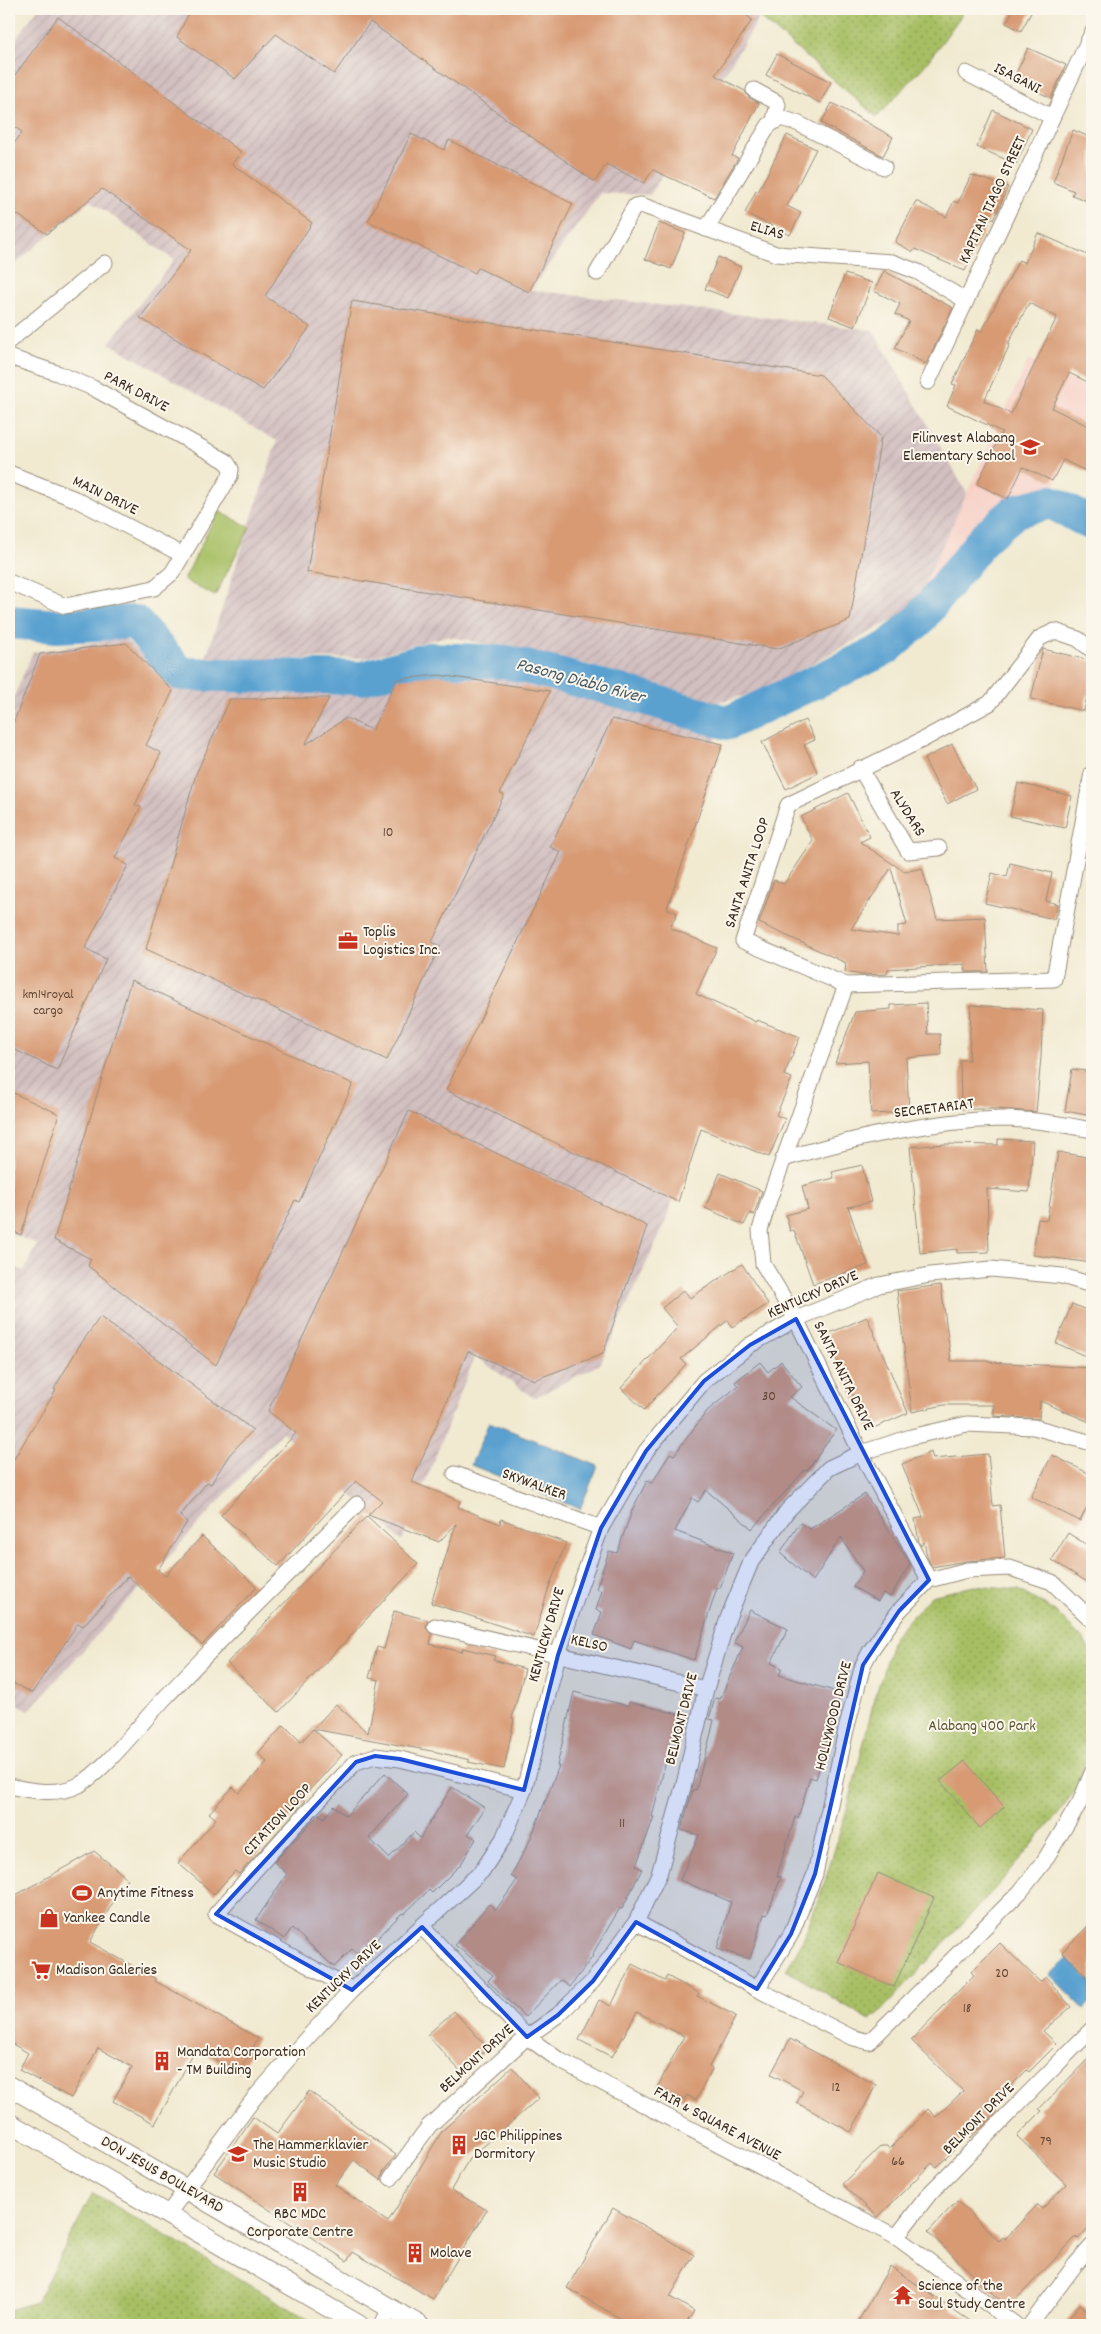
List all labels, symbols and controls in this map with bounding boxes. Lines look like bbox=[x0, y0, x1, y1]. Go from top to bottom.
street label: ISAGANI bbox=[989, 57, 1045, 101]
street label: KAPITAN TIAGO STREET bbox=[953, 132, 1033, 268]
street label: ELIAS bbox=[747, 215, 787, 247]
street label: PARK DRIVE bbox=[99, 365, 173, 419]
place label: Filinvest Alabang Elementary School bbox=[903, 427, 1015, 468]
school or university icon: Filinvest Alabang Elementary School bbox=[1019, 436, 1041, 458]
street label: MAIN DRIVE bbox=[68, 470, 142, 522]
water label: Pasong Diablo River bbox=[513, 653, 649, 712]
street label: ALYDARS bbox=[883, 784, 931, 842]
street label: SANTA ANITA LOOP bbox=[719, 815, 777, 931]
house number: 10 bbox=[383, 823, 393, 843]
place label: Toplis Logistics Inc. bbox=[363, 921, 440, 962]
office icon: Toplis Logistics Inc. bbox=[337, 930, 359, 952]
house number: km14royal cargo bbox=[22, 985, 74, 1021]
street label: SECRETARIAT bbox=[893, 1093, 976, 1125]
street label: KENTUCKY DRIVE bbox=[764, 1264, 863, 1325]
street label: SANTA ANITA DRIVE bbox=[807, 1318, 880, 1435]
house number: 30 bbox=[762, 1387, 776, 1407]
street label: SKYWALKER bbox=[498, 1463, 570, 1507]
street label: KENTUCKY DRIVE bbox=[523, 1584, 572, 1685]
street label: KELSO bbox=[568, 1629, 610, 1659]
street label: HOLLYWOOD DRIVE bbox=[809, 1658, 859, 1773]
street label: BELMONT DRIVE bbox=[659, 1670, 705, 1767]
park label: Alabang 400 Park bbox=[928, 1715, 1036, 1738]
street label: CITATION LOOP bbox=[238, 1778, 318, 1862]
house number: 11 bbox=[619, 1814, 625, 1834]
sports icon: Anytime Fitness bbox=[71, 1882, 93, 1904]
place label: Anytime Fitness bbox=[97, 1882, 194, 1905]
shop icon: Yankee Candle bbox=[38, 1907, 60, 1929]
place label: Yankee Candle bbox=[64, 1907, 150, 1930]
street label: KENTUCKY DRIVE bbox=[301, 1934, 388, 2019]
supermarket icon: Madison Galeries bbox=[30, 1959, 52, 1981]
place label: Madison Galeries bbox=[56, 1959, 158, 1982]
house number: 20 bbox=[995, 1964, 1009, 1984]
house number: 18 bbox=[963, 1999, 972, 2019]
street label: BELMONT DRIVE bbox=[434, 2019, 520, 2099]
place label: Mandata Corporation - TM Building bbox=[177, 2041, 306, 2082]
building icon: Mandata Corporation - TM Building bbox=[151, 2050, 173, 2072]
street label: BELMONT DRIVE bbox=[938, 2077, 1021, 2160]
house number: 12 bbox=[831, 2078, 841, 2098]
street label: FAIR & SQUARE AVENUE bbox=[649, 2081, 785, 2168]
place label: JGC Philippines Dormitory bbox=[474, 2125, 563, 2166]
street label: DON JESUS BOULEVARD bbox=[96, 2130, 228, 2220]
house number: 79 bbox=[1040, 2132, 1052, 2152]
place label: The Hammerklavier Music Studio bbox=[253, 2134, 369, 2175]
building icon: JGC Philippines Dormitory bbox=[448, 2134, 470, 2156]
school or university icon: The Hammerklavier Music Studio bbox=[227, 2143, 249, 2165]
house number: 66 bbox=[891, 2152, 905, 2172]
building icon: RBC MDC Corporate Centre bbox=[289, 2181, 311, 2203]
place label: RBC MDC Corporate Centre bbox=[247, 2203, 353, 2244]
building icon: Molave bbox=[404, 2242, 426, 2264]
place label: Molave bbox=[430, 2242, 472, 2265]
place label: Science of the Soul Study Centre bbox=[918, 2275, 1025, 2316]
temple icon: Science of the Soul Study Centre bbox=[892, 2284, 914, 2306]

